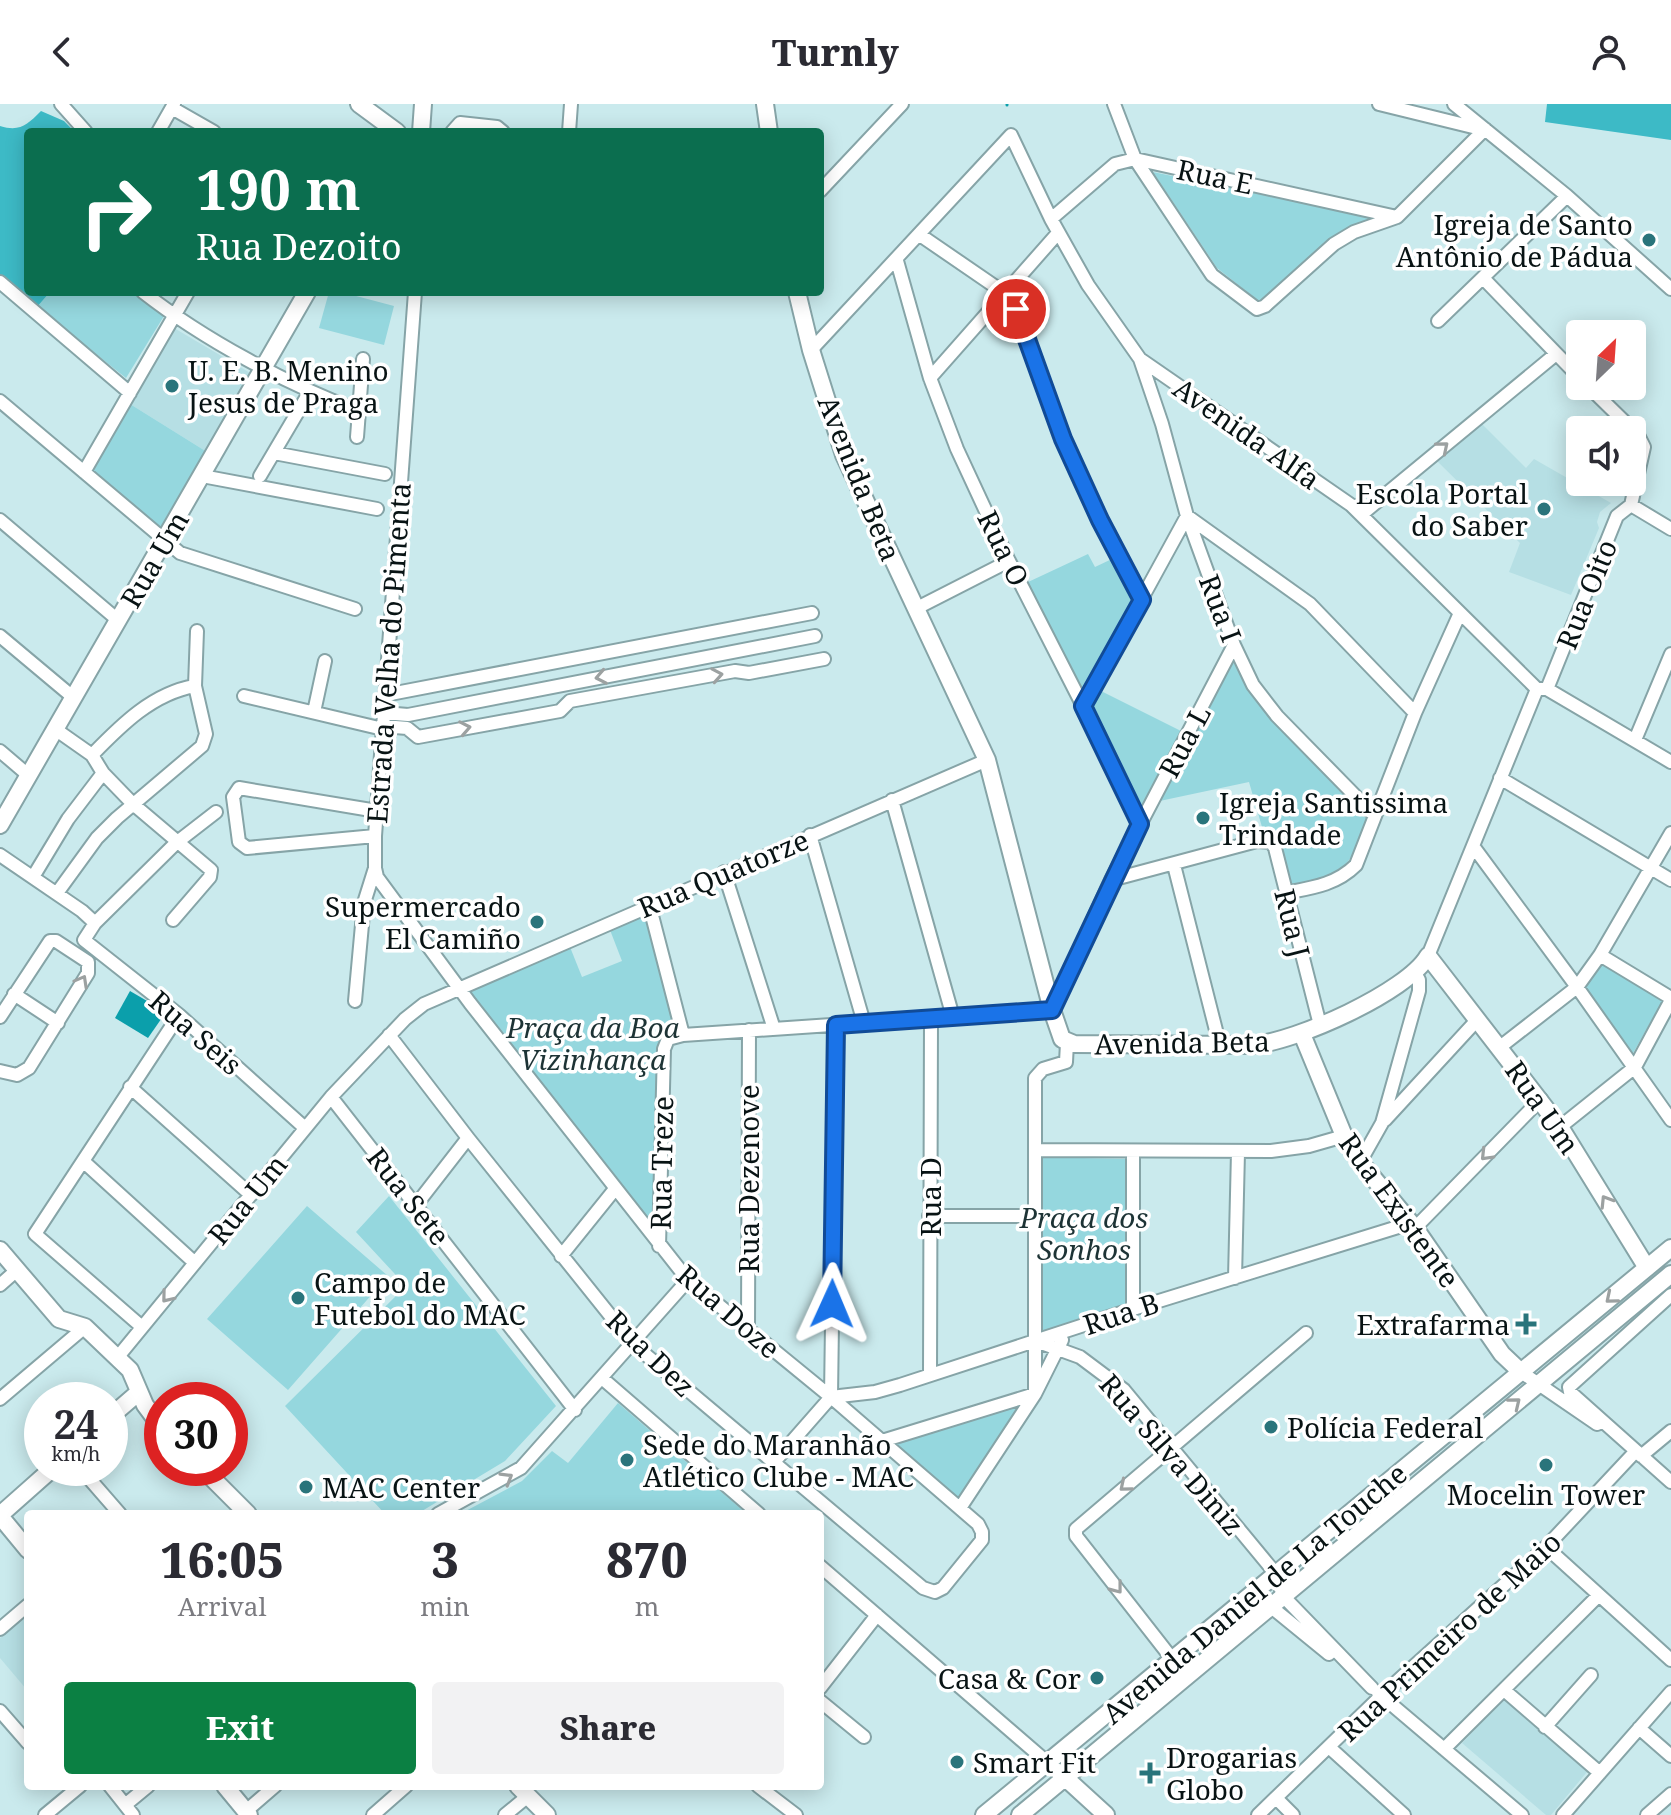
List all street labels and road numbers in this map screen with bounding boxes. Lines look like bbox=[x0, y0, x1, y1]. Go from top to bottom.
street label: Rua E bbox=[1174, 149, 1256, 203]
street label: Avenida Alfa bbox=[1166, 368, 1328, 498]
street label: Avenida Beta bbox=[810, 390, 910, 566]
street label: Estrada Velha do Pimenta bbox=[357, 481, 419, 825]
street label: Rua Um bbox=[111, 504, 197, 614]
street label: Rua O bbox=[969, 504, 1039, 592]
street label: Rua Oito bbox=[1547, 534, 1625, 654]
street label: Rua I bbox=[1191, 569, 1251, 647]
street label: Rua L bbox=[1149, 698, 1219, 784]
street label: Rua Quatorze bbox=[632, 820, 814, 926]
street label: Rua J bbox=[1266, 885, 1320, 961]
street label: Rua Seis bbox=[142, 981, 250, 1083]
street label: Avenida Beta bbox=[1094, 1021, 1270, 1063]
street label: Rua Um bbox=[1497, 1053, 1589, 1161]
street label: Rua Dezenove bbox=[729, 1084, 767, 1274]
street label: Rua Treze bbox=[641, 1096, 681, 1230]
street label: Rua Existente bbox=[1331, 1125, 1469, 1295]
street label: Rua Sete bbox=[359, 1139, 459, 1253]
street label: Rua Um bbox=[199, 1146, 295, 1252]
street label: Rua D bbox=[911, 1157, 949, 1237]
street label: Rua Doze bbox=[669, 1256, 789, 1366]
street label: Rua B bbox=[1078, 1283, 1164, 1343]
street label: Rua Dez bbox=[599, 1302, 703, 1404]
street label: Rua Silva Diniz bbox=[1091, 1365, 1253, 1543]
street label: Avenida Daniel de La Touche bbox=[1094, 1454, 1414, 1732]
street label: Rua Primeiro de Maio bbox=[1329, 1523, 1569, 1749]

